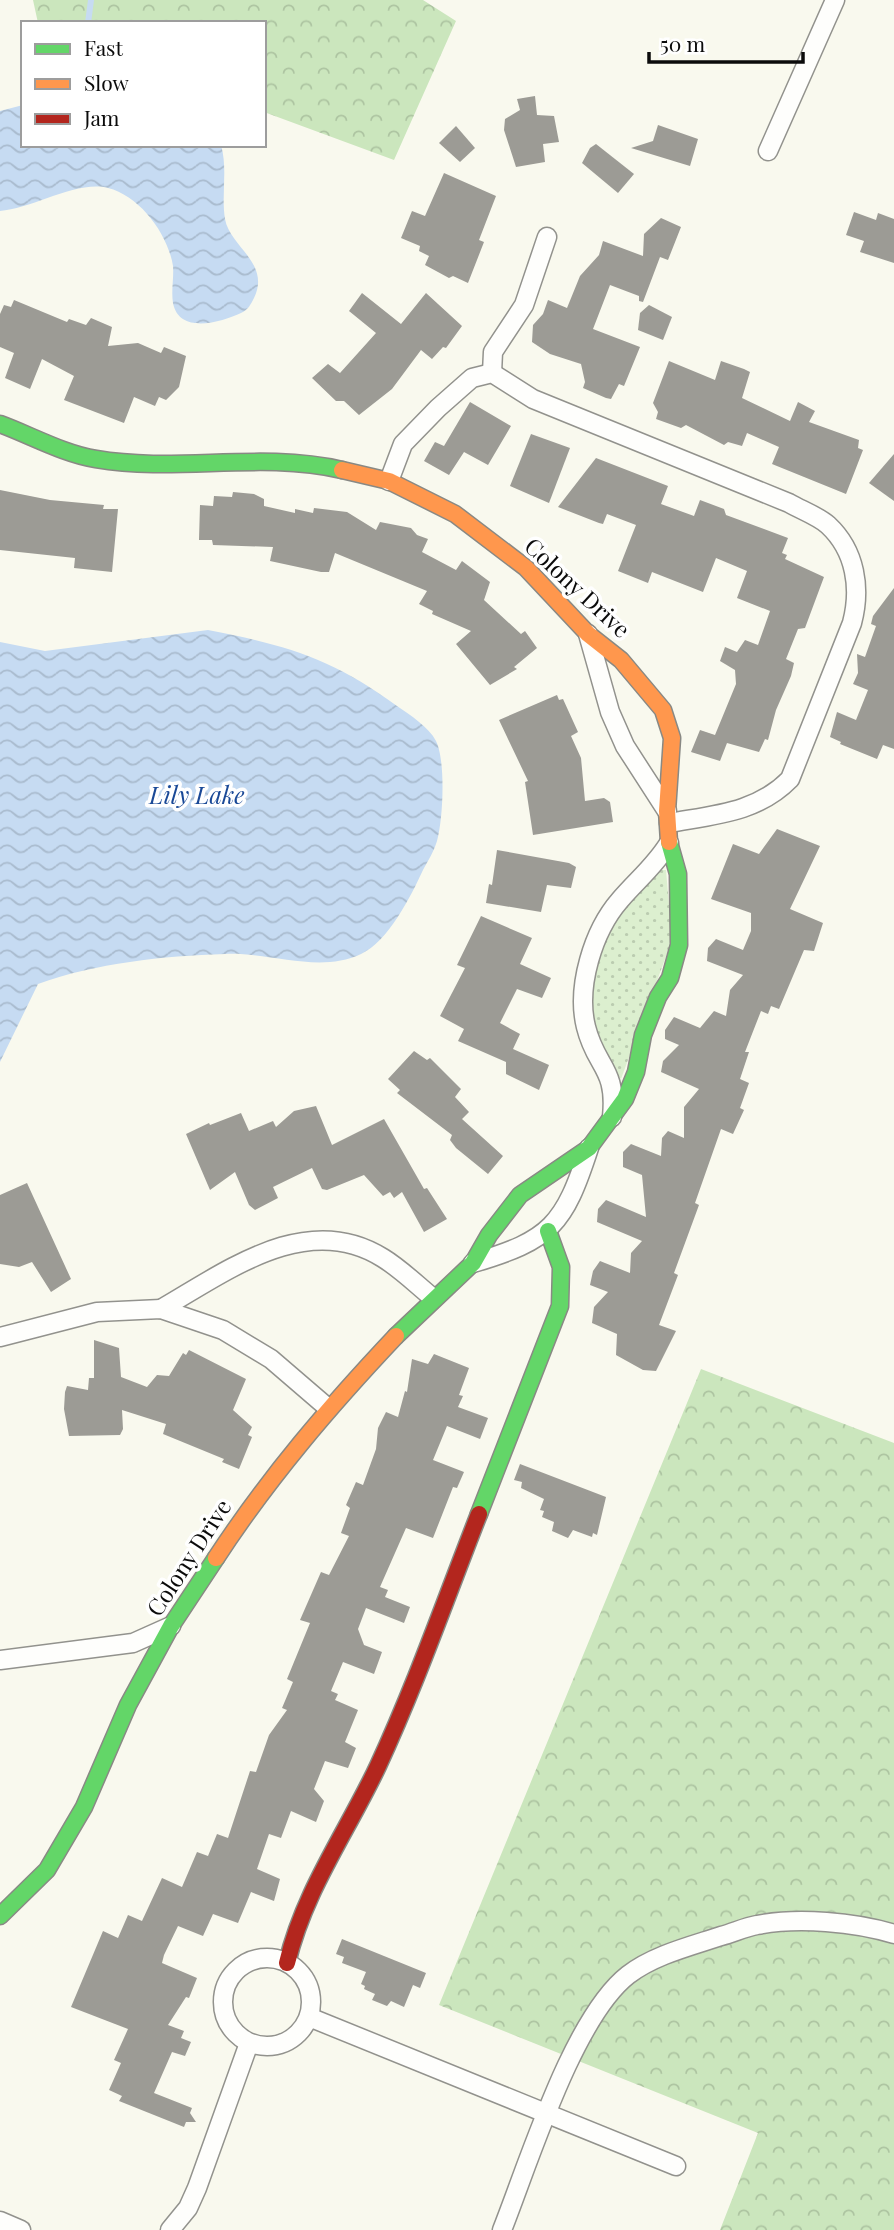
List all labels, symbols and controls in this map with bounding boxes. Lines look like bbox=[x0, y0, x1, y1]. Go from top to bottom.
legend bbox=[21, 21, 266, 147]
scale bar bbox=[649, 21, 803, 65]
text: 50 m bbox=[660, 29, 706, 57]
text: Fast bbox=[84, 33, 123, 61]
text: Slow bbox=[84, 68, 129, 96]
text: Jam bbox=[83, 103, 120, 131]
street label: Colony Drive bbox=[519, 530, 637, 644]
water label: Lily Lake bbox=[148, 778, 245, 810]
street label: Colony Drive bbox=[139, 1492, 237, 1622]

